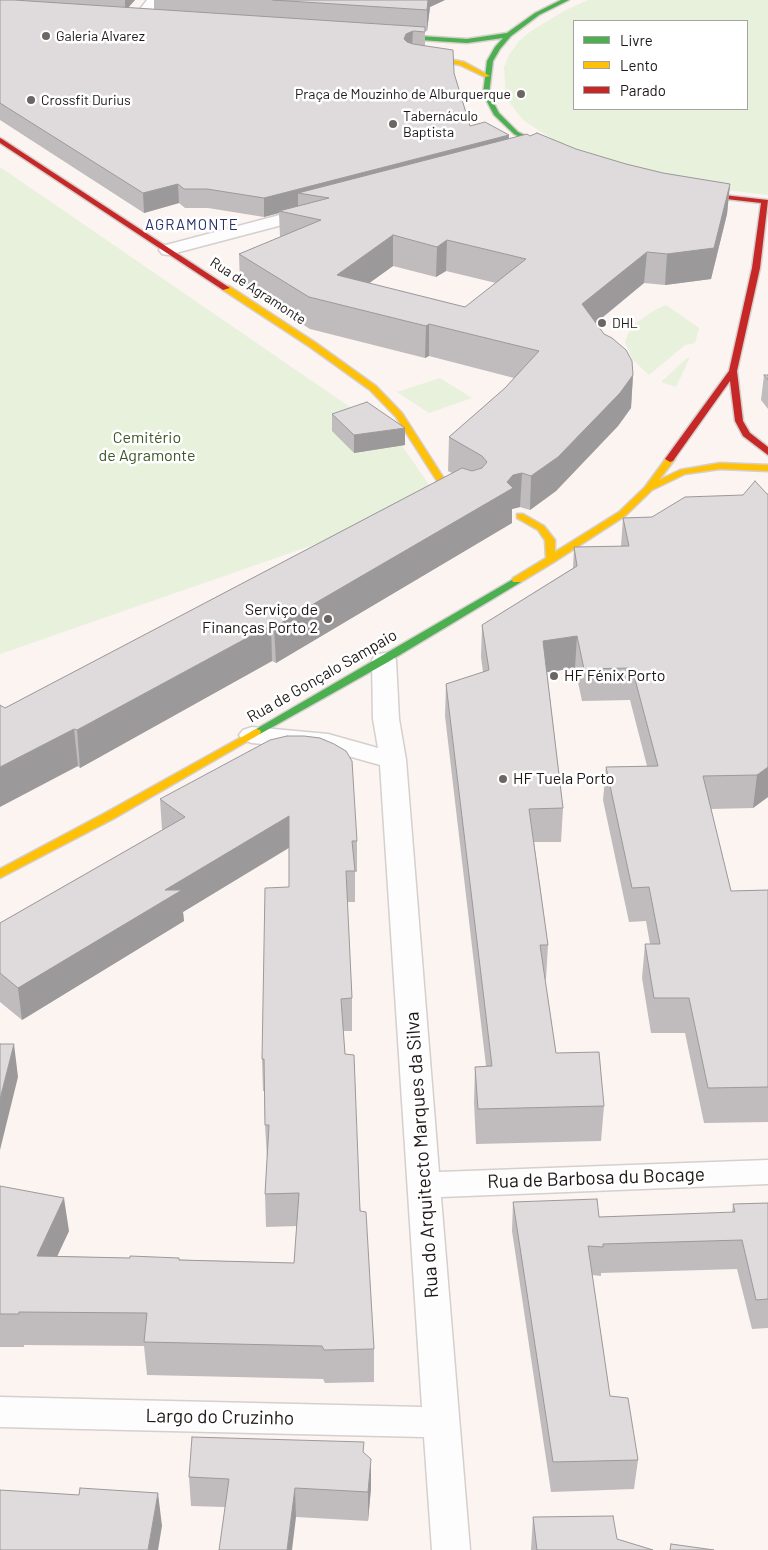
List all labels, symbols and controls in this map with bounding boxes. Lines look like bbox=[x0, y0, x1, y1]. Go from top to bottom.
legend bbox=[573, 20, 748, 110]
place label: Galeria Alvarez bbox=[56, 28, 145, 44]
marker: Galeria Alvarez bbox=[40, 30, 52, 42]
text: Livre bbox=[620, 31, 653, 49]
text: Lento bbox=[620, 56, 658, 74]
text: Parado bbox=[620, 81, 666, 99]
place label: Praça de Mouzinho de Alburquerque bbox=[295, 86, 511, 102]
marker: Praça de Mouzinho de Alburquerque bbox=[515, 88, 527, 100]
place label: Crossfit Durius bbox=[41, 92, 131, 108]
marker: Crossfit Durius bbox=[25, 94, 37, 106]
place label: Tabernáculo Baptista bbox=[403, 108, 478, 140]
marker: Tabernáculo Baptista bbox=[387, 118, 399, 130]
district label: AGRAMONTE bbox=[144, 216, 240, 234]
street label: Rua de Agramonte bbox=[207, 254, 309, 328]
place label: DHL bbox=[612, 315, 638, 331]
marker: DHL bbox=[596, 317, 608, 329]
park label: Cemitério de Agramonte bbox=[99, 428, 195, 466]
place label: Serviço de Finanças Porto 2 bbox=[202, 600, 318, 638]
marker: Serviço de Finanças Porto 2 bbox=[322, 613, 334, 625]
street label: Rua de Gonçalo Sampaio bbox=[244, 625, 400, 727]
place label: HF Fénix Porto bbox=[564, 666, 666, 686]
marker: HF Fénix Porto bbox=[548, 670, 560, 682]
place label: HF Tuela Porto bbox=[513, 769, 615, 789]
marker: HF Tuela Porto bbox=[497, 773, 509, 785]
street label: Rua do Arquitecto Marques da Silva bbox=[401, 1011, 443, 1299]
street label: Rua de Barbosa du Bocage bbox=[487, 1163, 705, 1193]
street label: Largo do Cruzinho bbox=[145, 1404, 295, 1430]

